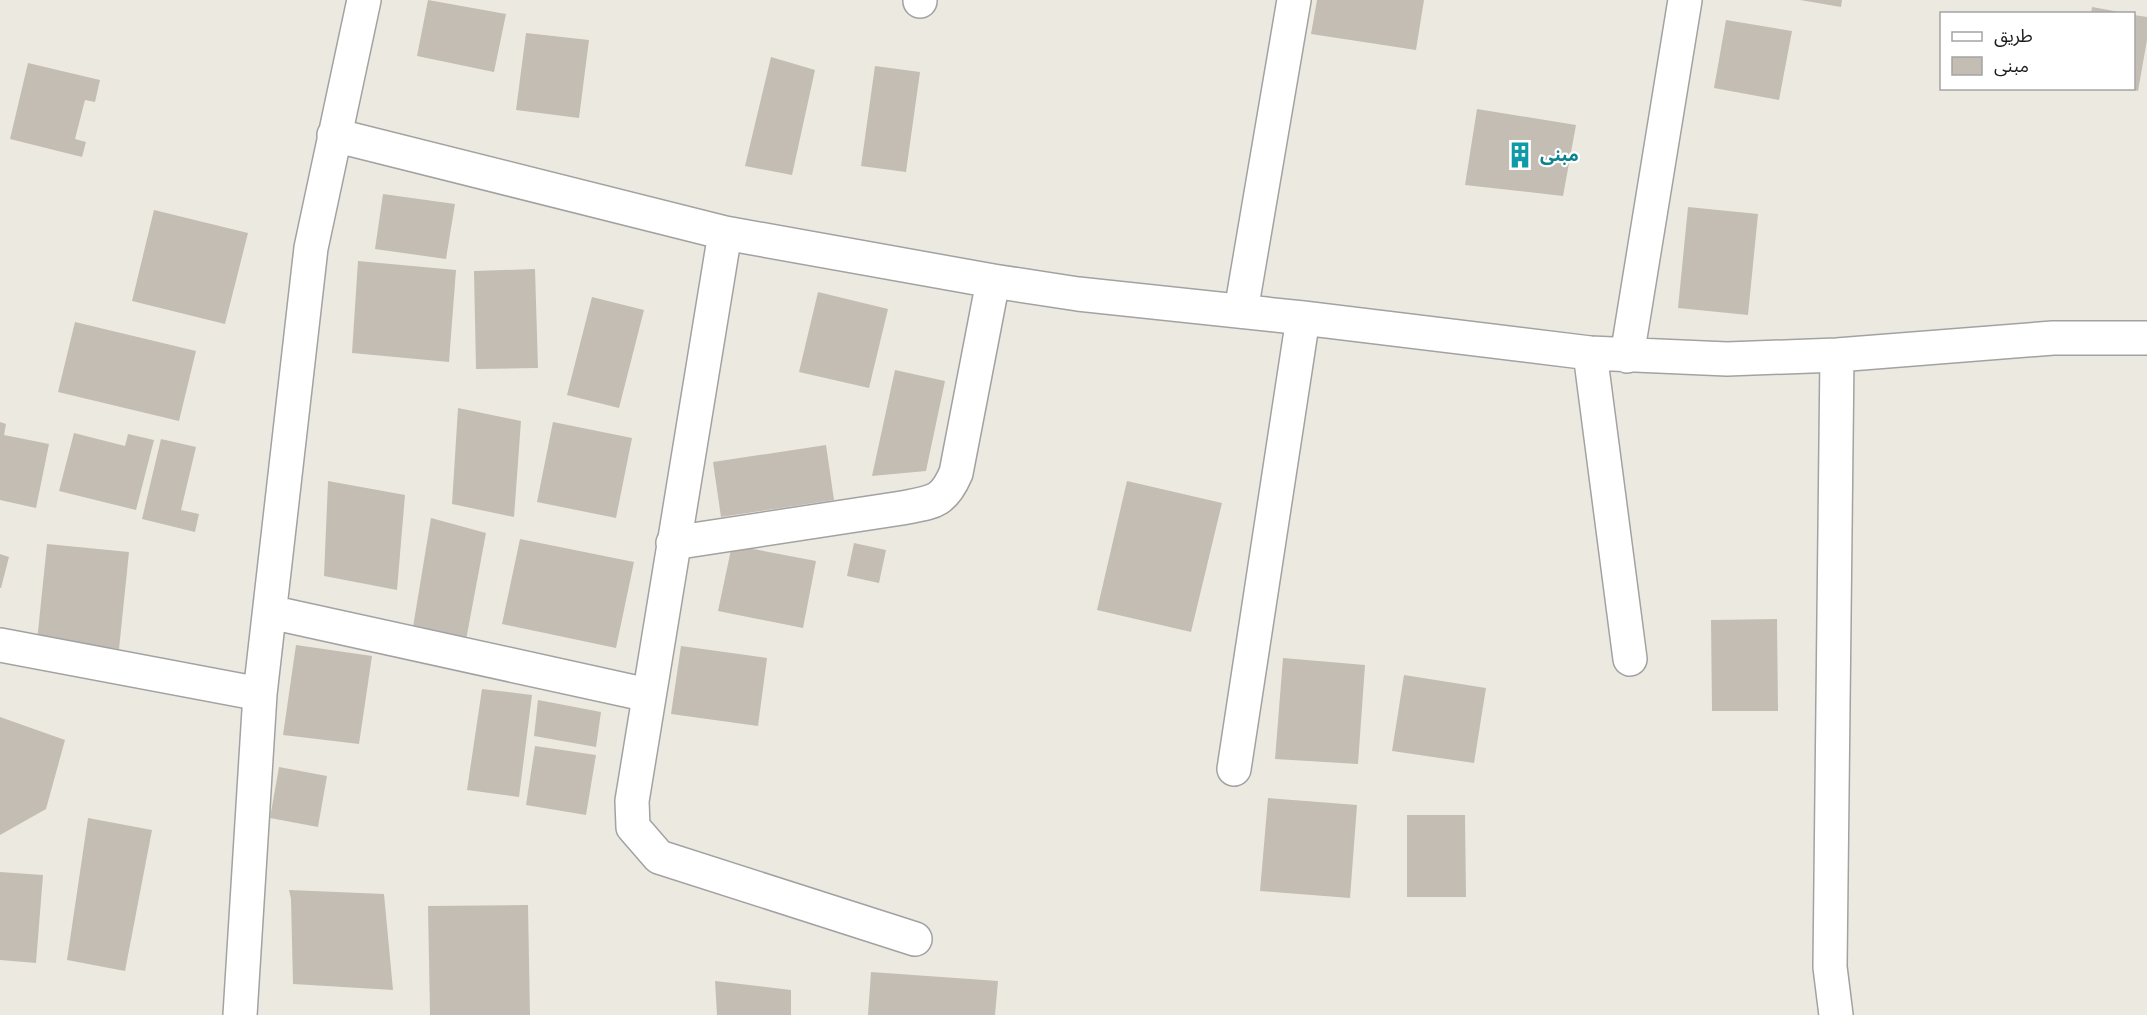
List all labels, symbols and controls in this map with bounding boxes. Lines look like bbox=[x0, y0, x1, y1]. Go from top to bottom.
legend bbox=[1940, 12, 2135, 90]
text: طريق bbox=[1994, 24, 2033, 49]
text: مبنى bbox=[1994, 54, 2029, 79]
building icon: مبنى bbox=[1505, 140, 1535, 170]
place label: مبنى bbox=[1540, 143, 1579, 168]

